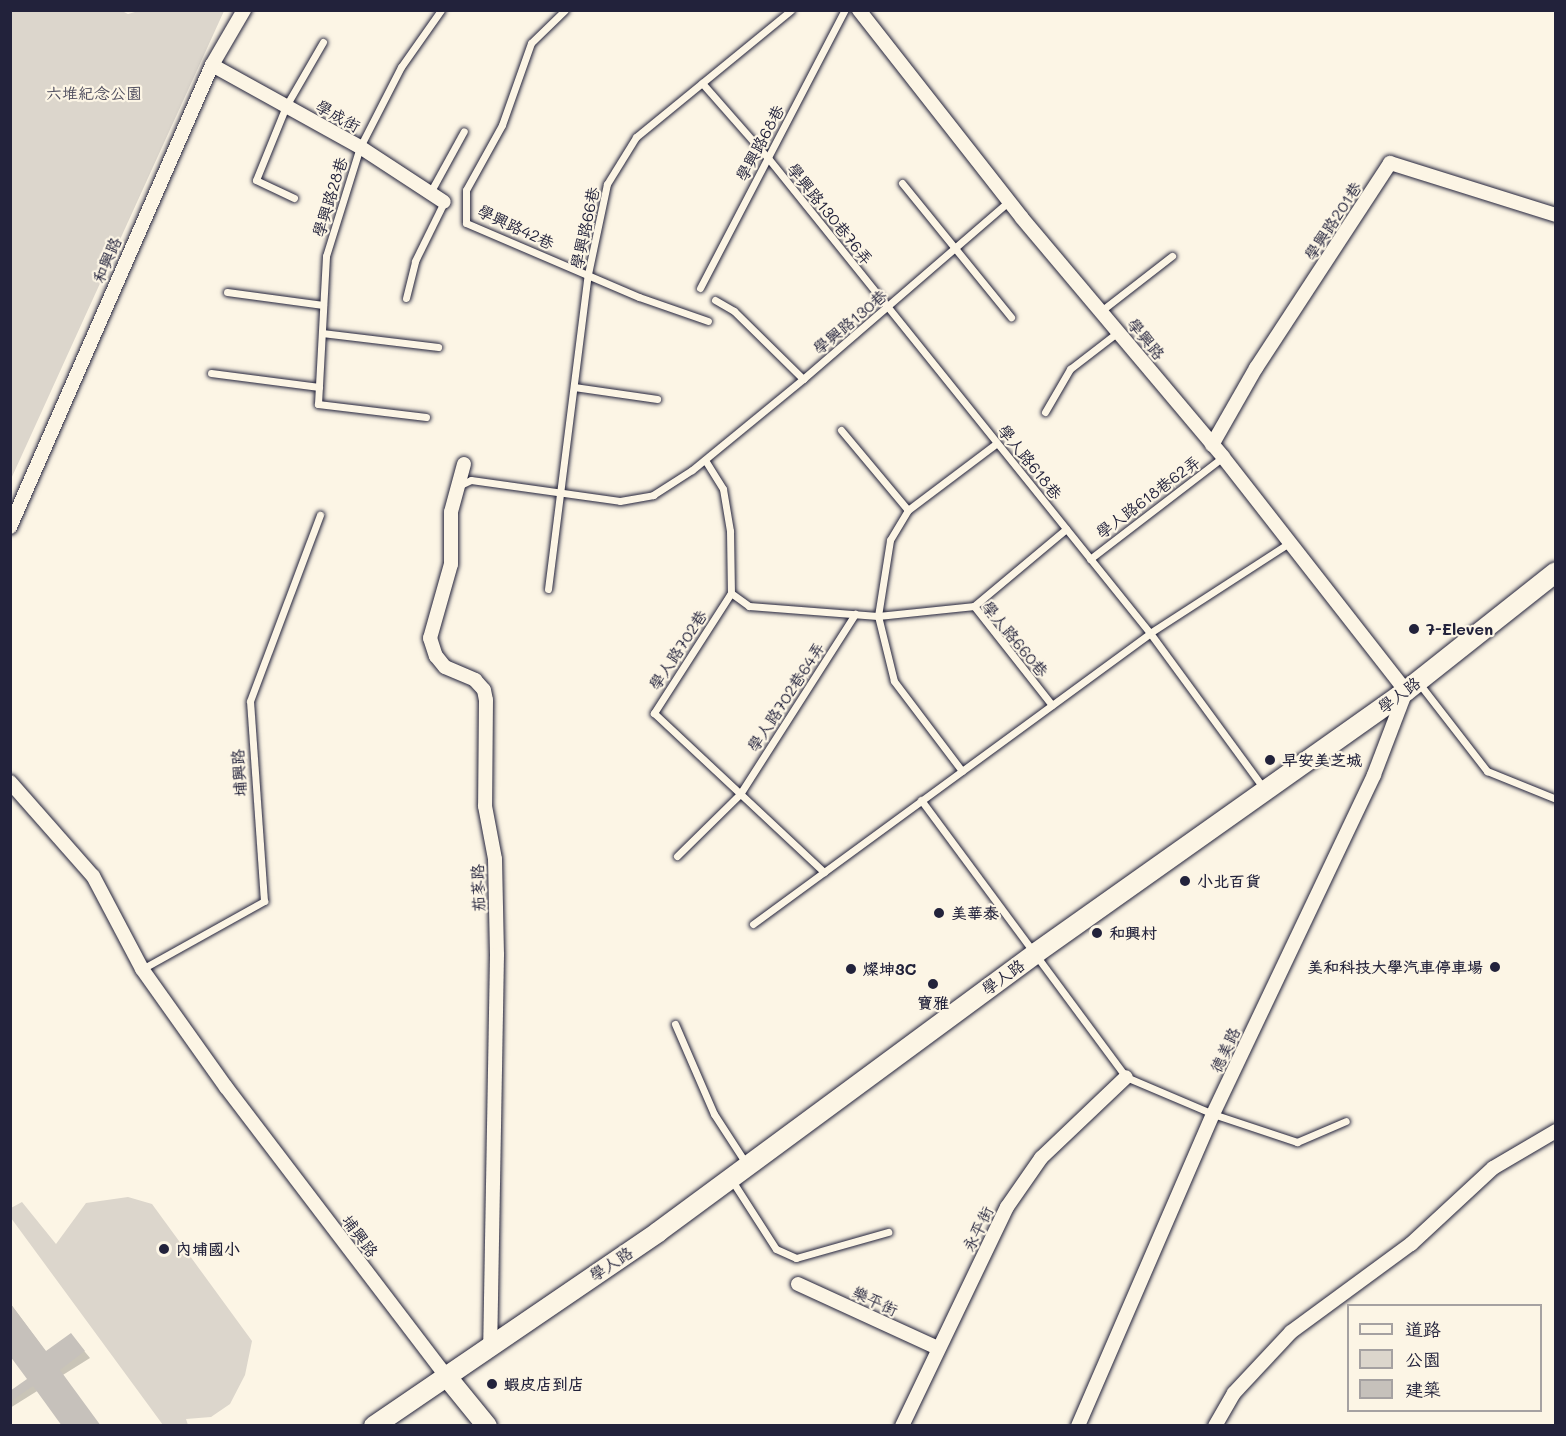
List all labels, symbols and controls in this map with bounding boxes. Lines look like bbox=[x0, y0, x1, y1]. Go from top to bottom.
park label: 六堆紀念公園 bbox=[46, 83, 142, 103]
street label: 學成街 bbox=[312, 96, 364, 136]
street label: 學興路68巷 bbox=[732, 102, 788, 184]
street label: 學興路28巷 bbox=[309, 155, 351, 239]
street label: 學興路130巷76弄 bbox=[783, 159, 877, 269]
street label: 學興路201巷 bbox=[1300, 178, 1366, 264]
street label: 學興路66巷 bbox=[567, 185, 603, 271]
street label: 學興路42巷 bbox=[475, 201, 557, 253]
street label: 和興路 bbox=[89, 234, 125, 286]
street label: 學興路130巷 bbox=[809, 286, 891, 358]
street label: 學興路 bbox=[1123, 314, 1169, 364]
street label: 學人路618巷 bbox=[994, 421, 1066, 503]
street label: 學人路618巷62弄 bbox=[1092, 452, 1204, 542]
street label: 學人路660巷 bbox=[978, 597, 1052, 681]
street label: 學人路702巷 bbox=[645, 606, 711, 694]
place label: 7-Eleven bbox=[1426, 619, 1493, 639]
marker: 7-Eleven bbox=[1407, 622, 1421, 636]
street label: 學人路702巷64弄 bbox=[743, 639, 829, 755]
street label: 學人路 bbox=[1374, 673, 1424, 717]
street label: 埔興路 bbox=[228, 748, 250, 798]
place label: 早安美芝城 bbox=[1282, 750, 1362, 770]
marker: 早安美芝城 bbox=[1263, 753, 1277, 767]
street label: 茄苳路 bbox=[468, 864, 488, 912]
place label: 小北百貨 bbox=[1197, 871, 1261, 891]
marker: 小北百貨 bbox=[1178, 874, 1192, 888]
place label: 美華泰 bbox=[951, 903, 999, 923]
marker: 美華泰 bbox=[932, 906, 946, 920]
place label: 和興村 bbox=[1109, 923, 1157, 943]
marker: 和興村 bbox=[1090, 926, 1104, 940]
street label: 學人路 bbox=[978, 955, 1028, 999]
place label: 美和科技大學汽車停車場 bbox=[1307, 957, 1483, 977]
place label: 燦坤3C bbox=[863, 959, 916, 979]
marker: 美和科技大學汽車停車場 bbox=[1488, 960, 1502, 974]
marker: 燦坤3C bbox=[844, 962, 858, 976]
marker: 寶雅 bbox=[926, 977, 940, 991]
place label: 寶雅 bbox=[917, 993, 949, 1013]
street label: 德美路 bbox=[1206, 1024, 1244, 1076]
street label: 永平街 bbox=[959, 1203, 997, 1255]
street label: 埔興路 bbox=[338, 1211, 382, 1261]
place label: 內埔國小 bbox=[176, 1239, 240, 1259]
marker: 內埔國小 bbox=[157, 1242, 171, 1256]
street label: 學人路 bbox=[586, 1243, 636, 1285]
street label: 樂平街 bbox=[849, 1282, 901, 1320]
legend bbox=[1347, 1304, 1542, 1412]
text: 道路 bbox=[1405, 1317, 1441, 1341]
text: 公園 bbox=[1405, 1347, 1441, 1371]
place label: 蝦皮店到店 bbox=[504, 1374, 584, 1394]
marker: 蝦皮店到店 bbox=[485, 1377, 499, 1391]
text: 建築 bbox=[1405, 1377, 1441, 1401]

